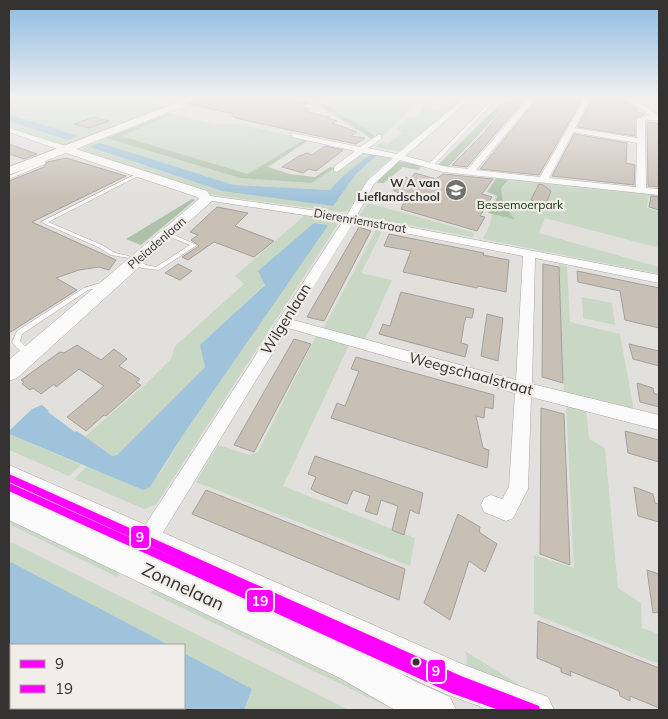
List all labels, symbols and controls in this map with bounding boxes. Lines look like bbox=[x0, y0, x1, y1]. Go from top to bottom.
place label: W A van Lieflandschool bbox=[357, 175, 440, 204]
school or university icon: W A van Lieflandschool bbox=[444, 178, 468, 202]
park label: Bessemoerpark bbox=[477, 197, 564, 212]
street label: Dierenriemstraat bbox=[313, 205, 407, 236]
street label: Pleiadenlaan bbox=[124, 213, 189, 272]
street label: Wilgenlaan bbox=[256, 280, 315, 358]
street label: Weegschaalstraat bbox=[407, 348, 535, 399]
line badge: 9 bbox=[130, 525, 150, 549]
text: 9 bbox=[136, 528, 144, 546]
street label: Zonnelaan bbox=[138, 558, 228, 616]
line badge: 19 bbox=[246, 589, 274, 613]
text: 19 bbox=[252, 592, 268, 610]
legend bbox=[10, 644, 185, 709]
text: 9 bbox=[55, 654, 64, 673]
unlabelled marker bbox=[411, 657, 421, 667]
line badge: 9 bbox=[427, 659, 446, 683]
text: 9 bbox=[432, 662, 440, 680]
text: 19 bbox=[55, 679, 73, 698]

